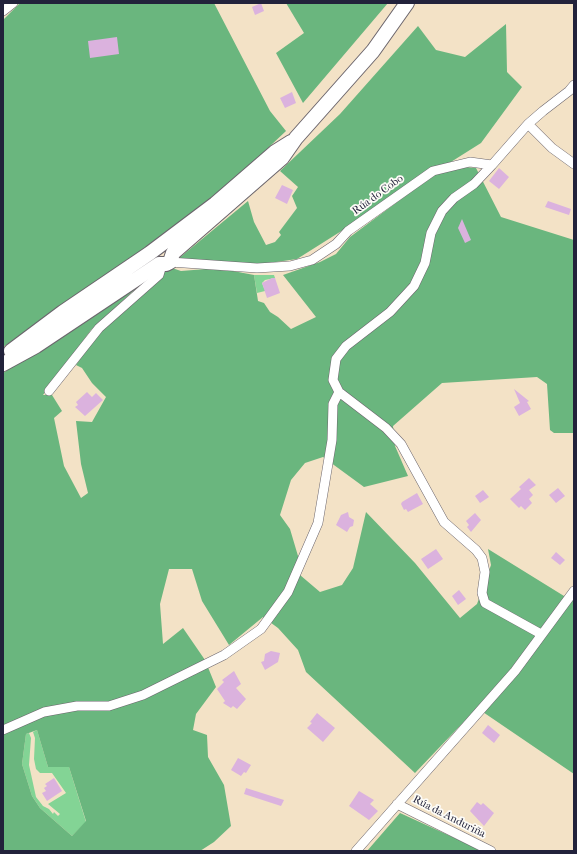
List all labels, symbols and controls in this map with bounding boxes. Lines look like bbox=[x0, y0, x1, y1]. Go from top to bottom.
street label: Rúa do Cobo bbox=[350, 172, 406, 218]
street label: Rúa da Anduriña bbox=[410, 793, 488, 841]

